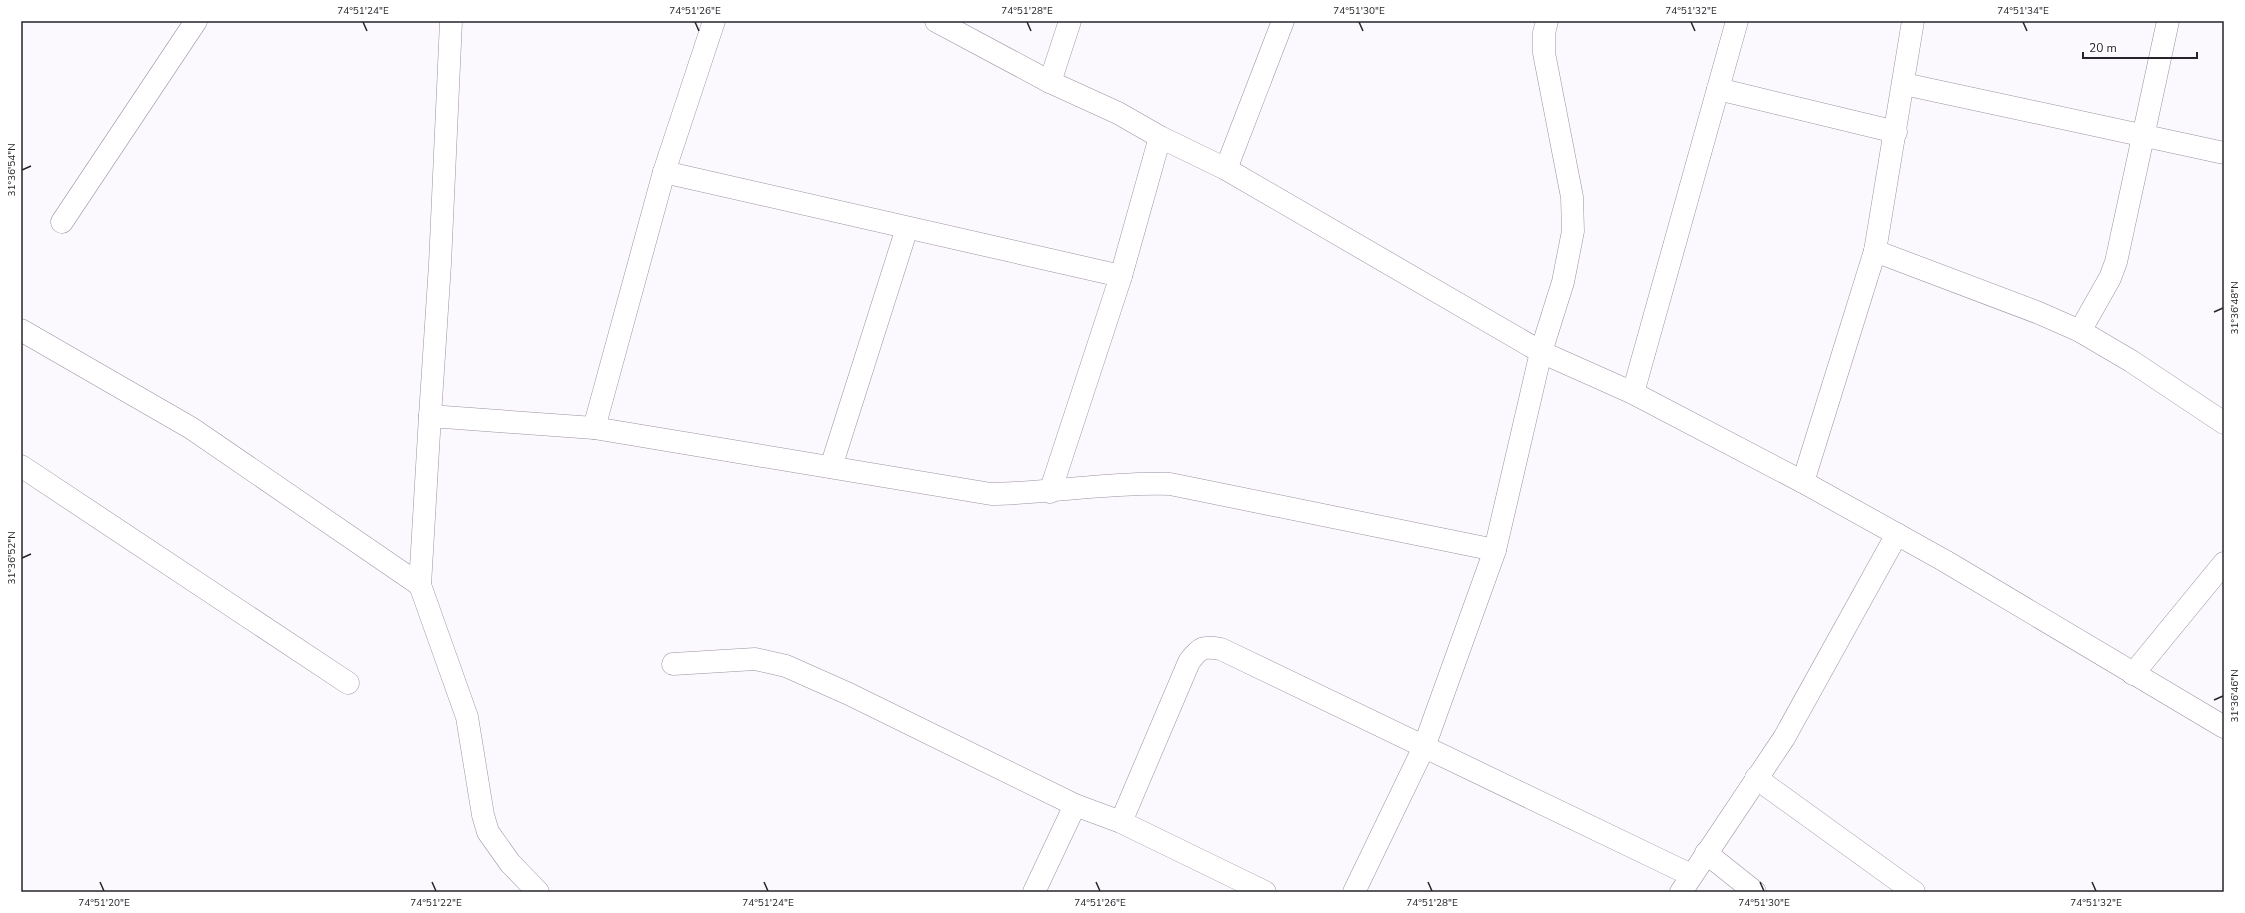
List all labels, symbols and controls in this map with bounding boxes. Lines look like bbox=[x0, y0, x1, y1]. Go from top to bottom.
text: 74°51'24"E bbox=[337, 4, 389, 18]
text: 74°51'26"E bbox=[669, 4, 721, 18]
text: 74°51'28"E bbox=[1001, 4, 1053, 18]
text: 74°51'30"E bbox=[1333, 4, 1385, 18]
text: 74°51'32"E bbox=[1665, 4, 1717, 18]
text: 74°51'34"E bbox=[1997, 4, 2049, 18]
scale bar bbox=[2083, 34, 2197, 60]
text: 20 m bbox=[2089, 40, 2117, 56]
text: 31°36'54"N bbox=[5, 143, 19, 197]
text: 31°36'48"N bbox=[2228, 281, 2242, 335]
text: 31°36'52"N bbox=[5, 531, 19, 585]
text: 31°36'46"N bbox=[2228, 669, 2242, 723]
text: 74°51'20"E bbox=[78, 896, 130, 910]
text: 74°51'22"E bbox=[410, 896, 462, 910]
text: 74°51'24"E bbox=[742, 896, 794, 910]
text: 74°51'26"E bbox=[1074, 896, 1126, 910]
text: 74°51'28"E bbox=[1406, 896, 1458, 910]
text: 74°51'30"E bbox=[1738, 896, 1790, 910]
text: 74°51'32"E bbox=[2070, 896, 2122, 910]

